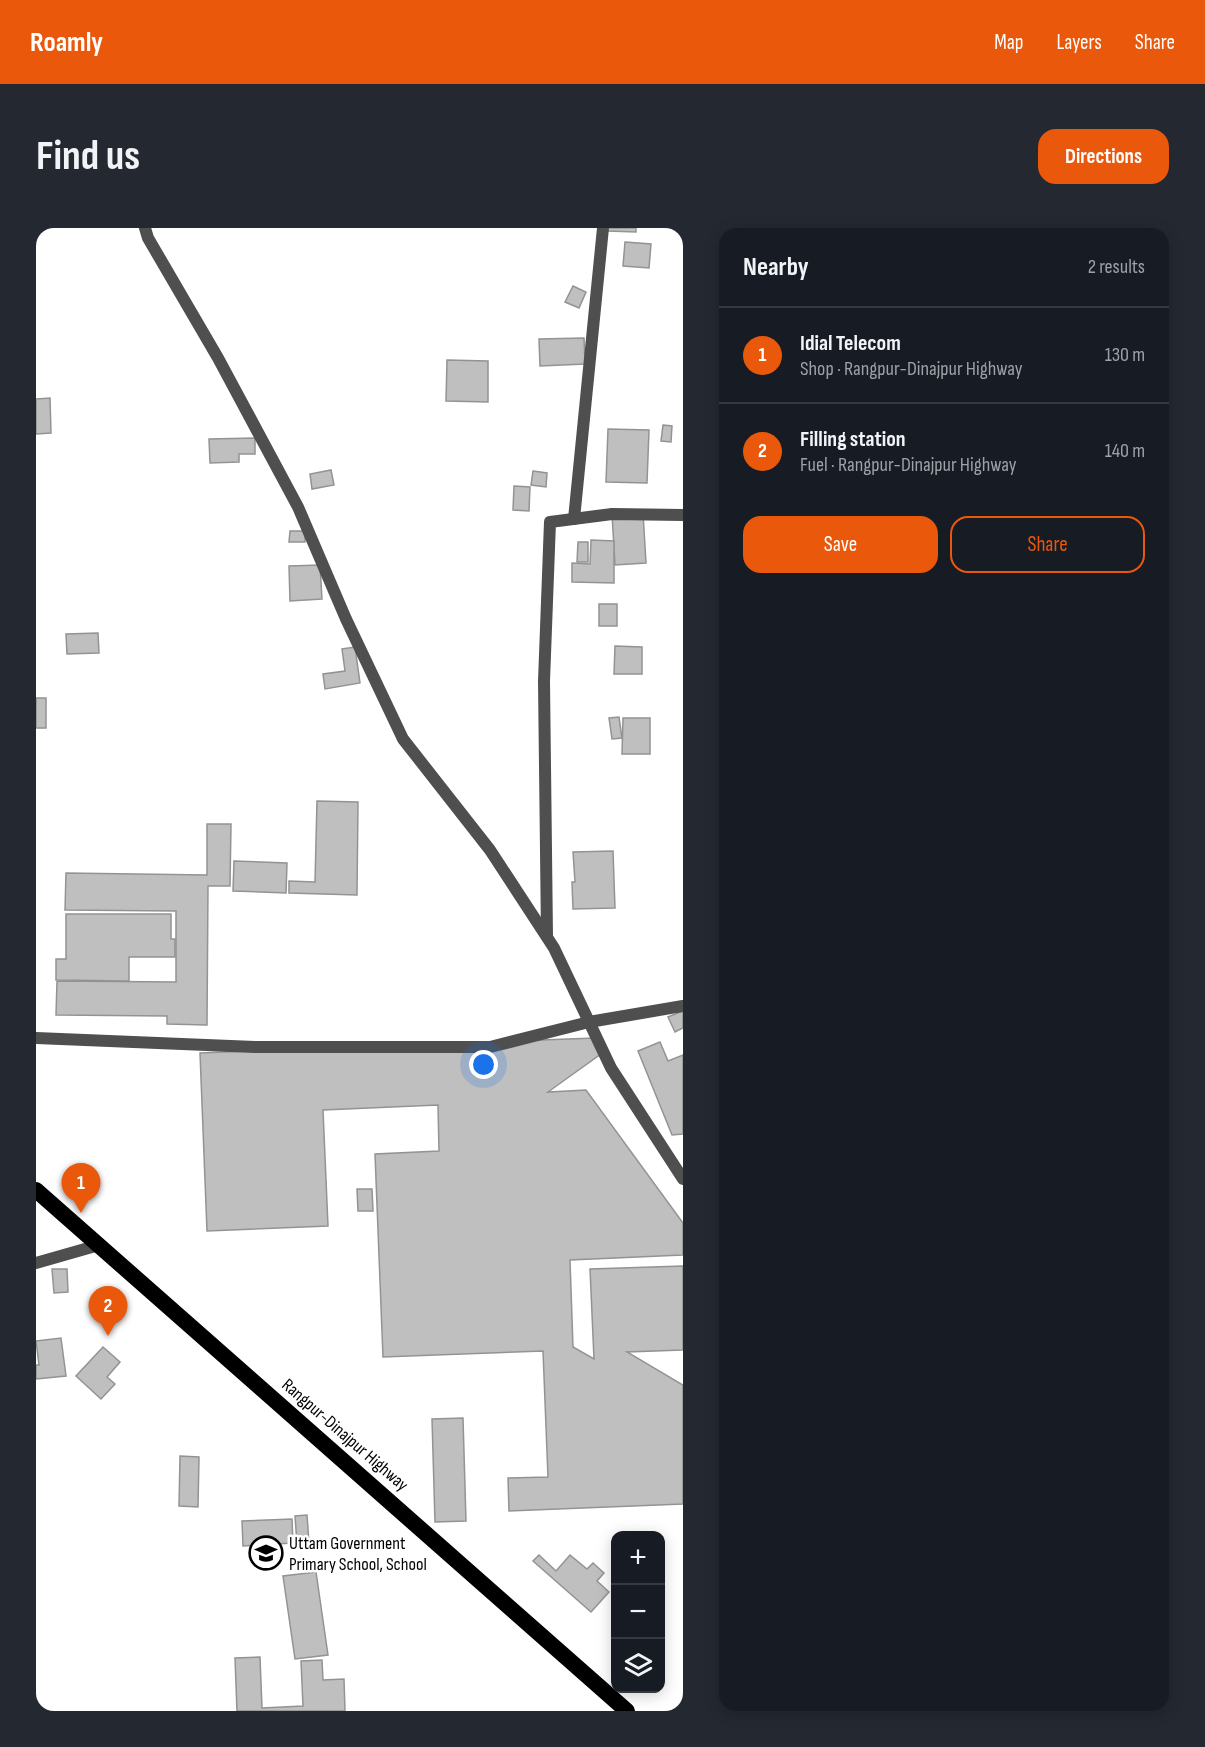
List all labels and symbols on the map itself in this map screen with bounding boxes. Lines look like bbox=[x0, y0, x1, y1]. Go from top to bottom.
your location bbox=[469, 1050, 498, 1079]
pin: 1 bbox=[62, 1164, 100, 1213]
pin: 2 bbox=[88, 1286, 128, 1336]
street label: Rangpur-Dinajpur Highway bbox=[277, 1374, 413, 1496]
place label: Uttam Government Primary School, School bbox=[289, 1533, 427, 1575]
school or university icon: Uttam Government Primary School, School bbox=[248, 1535, 284, 1571]

